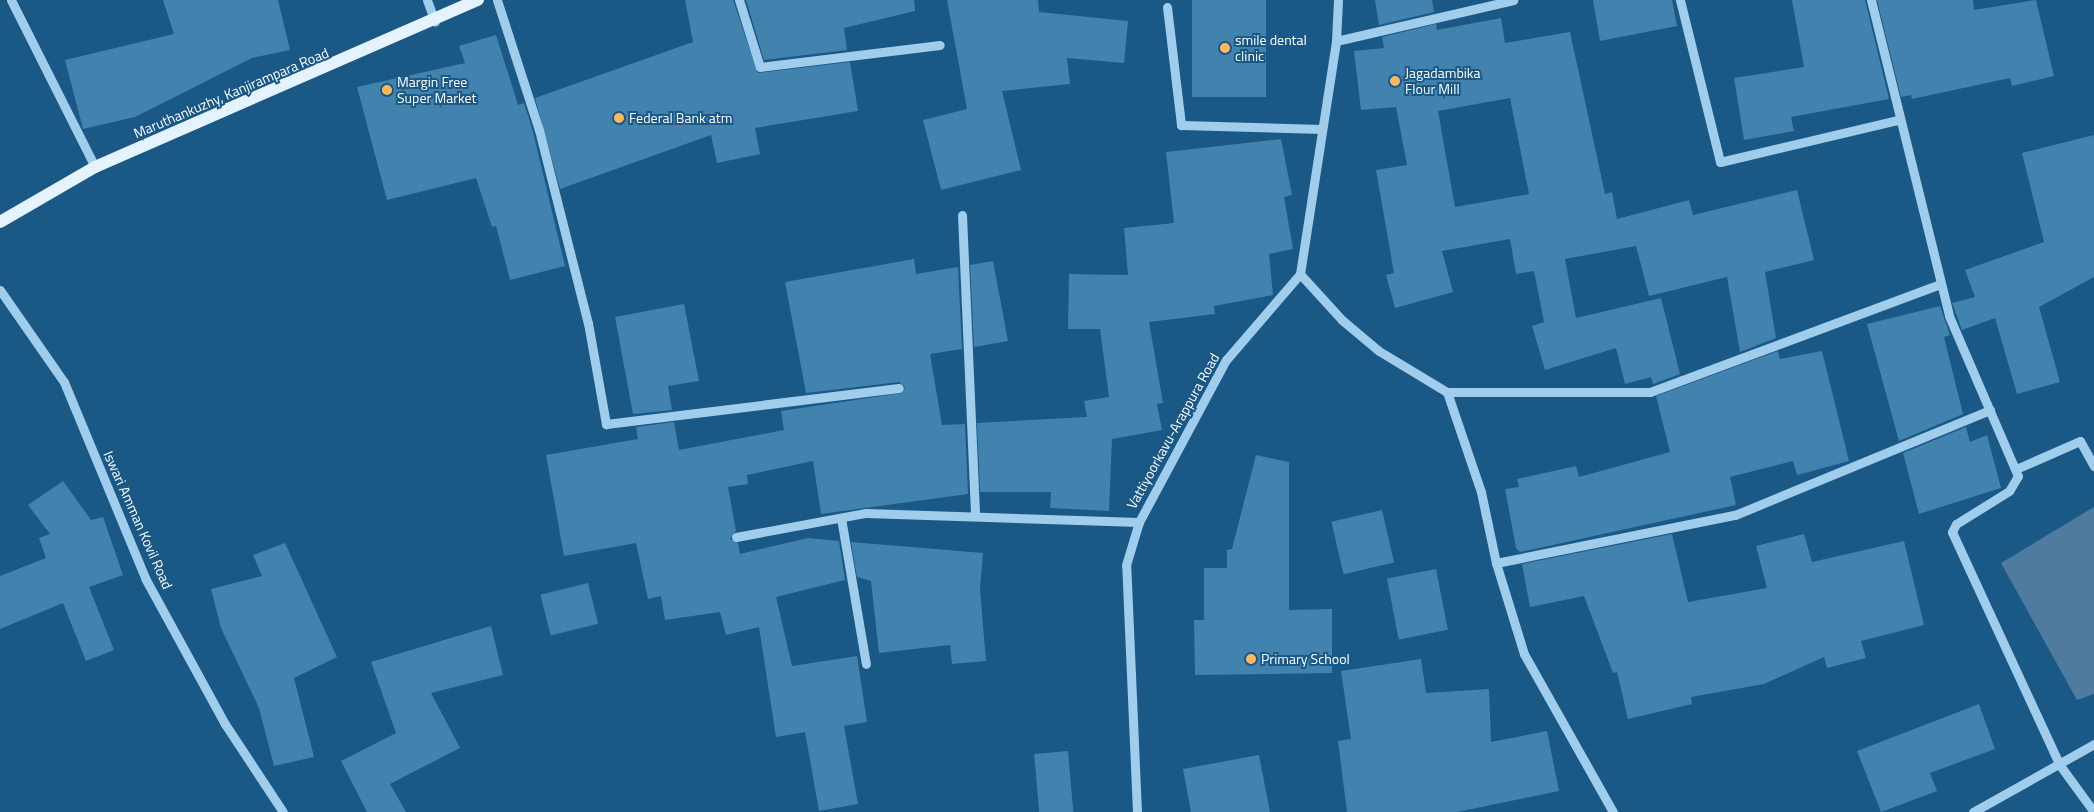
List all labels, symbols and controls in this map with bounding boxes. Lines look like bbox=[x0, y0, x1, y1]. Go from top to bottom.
place label: smile dental clinic bbox=[1235, 32, 1307, 64]
marker: smile dental clinic bbox=[1219, 42, 1231, 54]
street label: Maruthankuzhy, Kanjirampara Road bbox=[131, 44, 331, 142]
place label: Jagadambika Flour Mill bbox=[1405, 65, 1481, 98]
place label: Margin Free Super Market bbox=[397, 74, 476, 106]
marker: Jagadambika Flour Mill bbox=[1389, 75, 1401, 87]
marker: Margin Free Super Market bbox=[381, 84, 393, 96]
place label: Federal Bank atm bbox=[629, 110, 732, 126]
marker: Federal Bank atm bbox=[613, 112, 625, 124]
street label: Vattiyoorkavu-Arappura Road bbox=[1123, 350, 1223, 512]
street label: Iswari Amman Kovil Road bbox=[100, 448, 176, 592]
place label: Primary School bbox=[1261, 651, 1350, 667]
marker: Primary School bbox=[1245, 653, 1257, 665]

